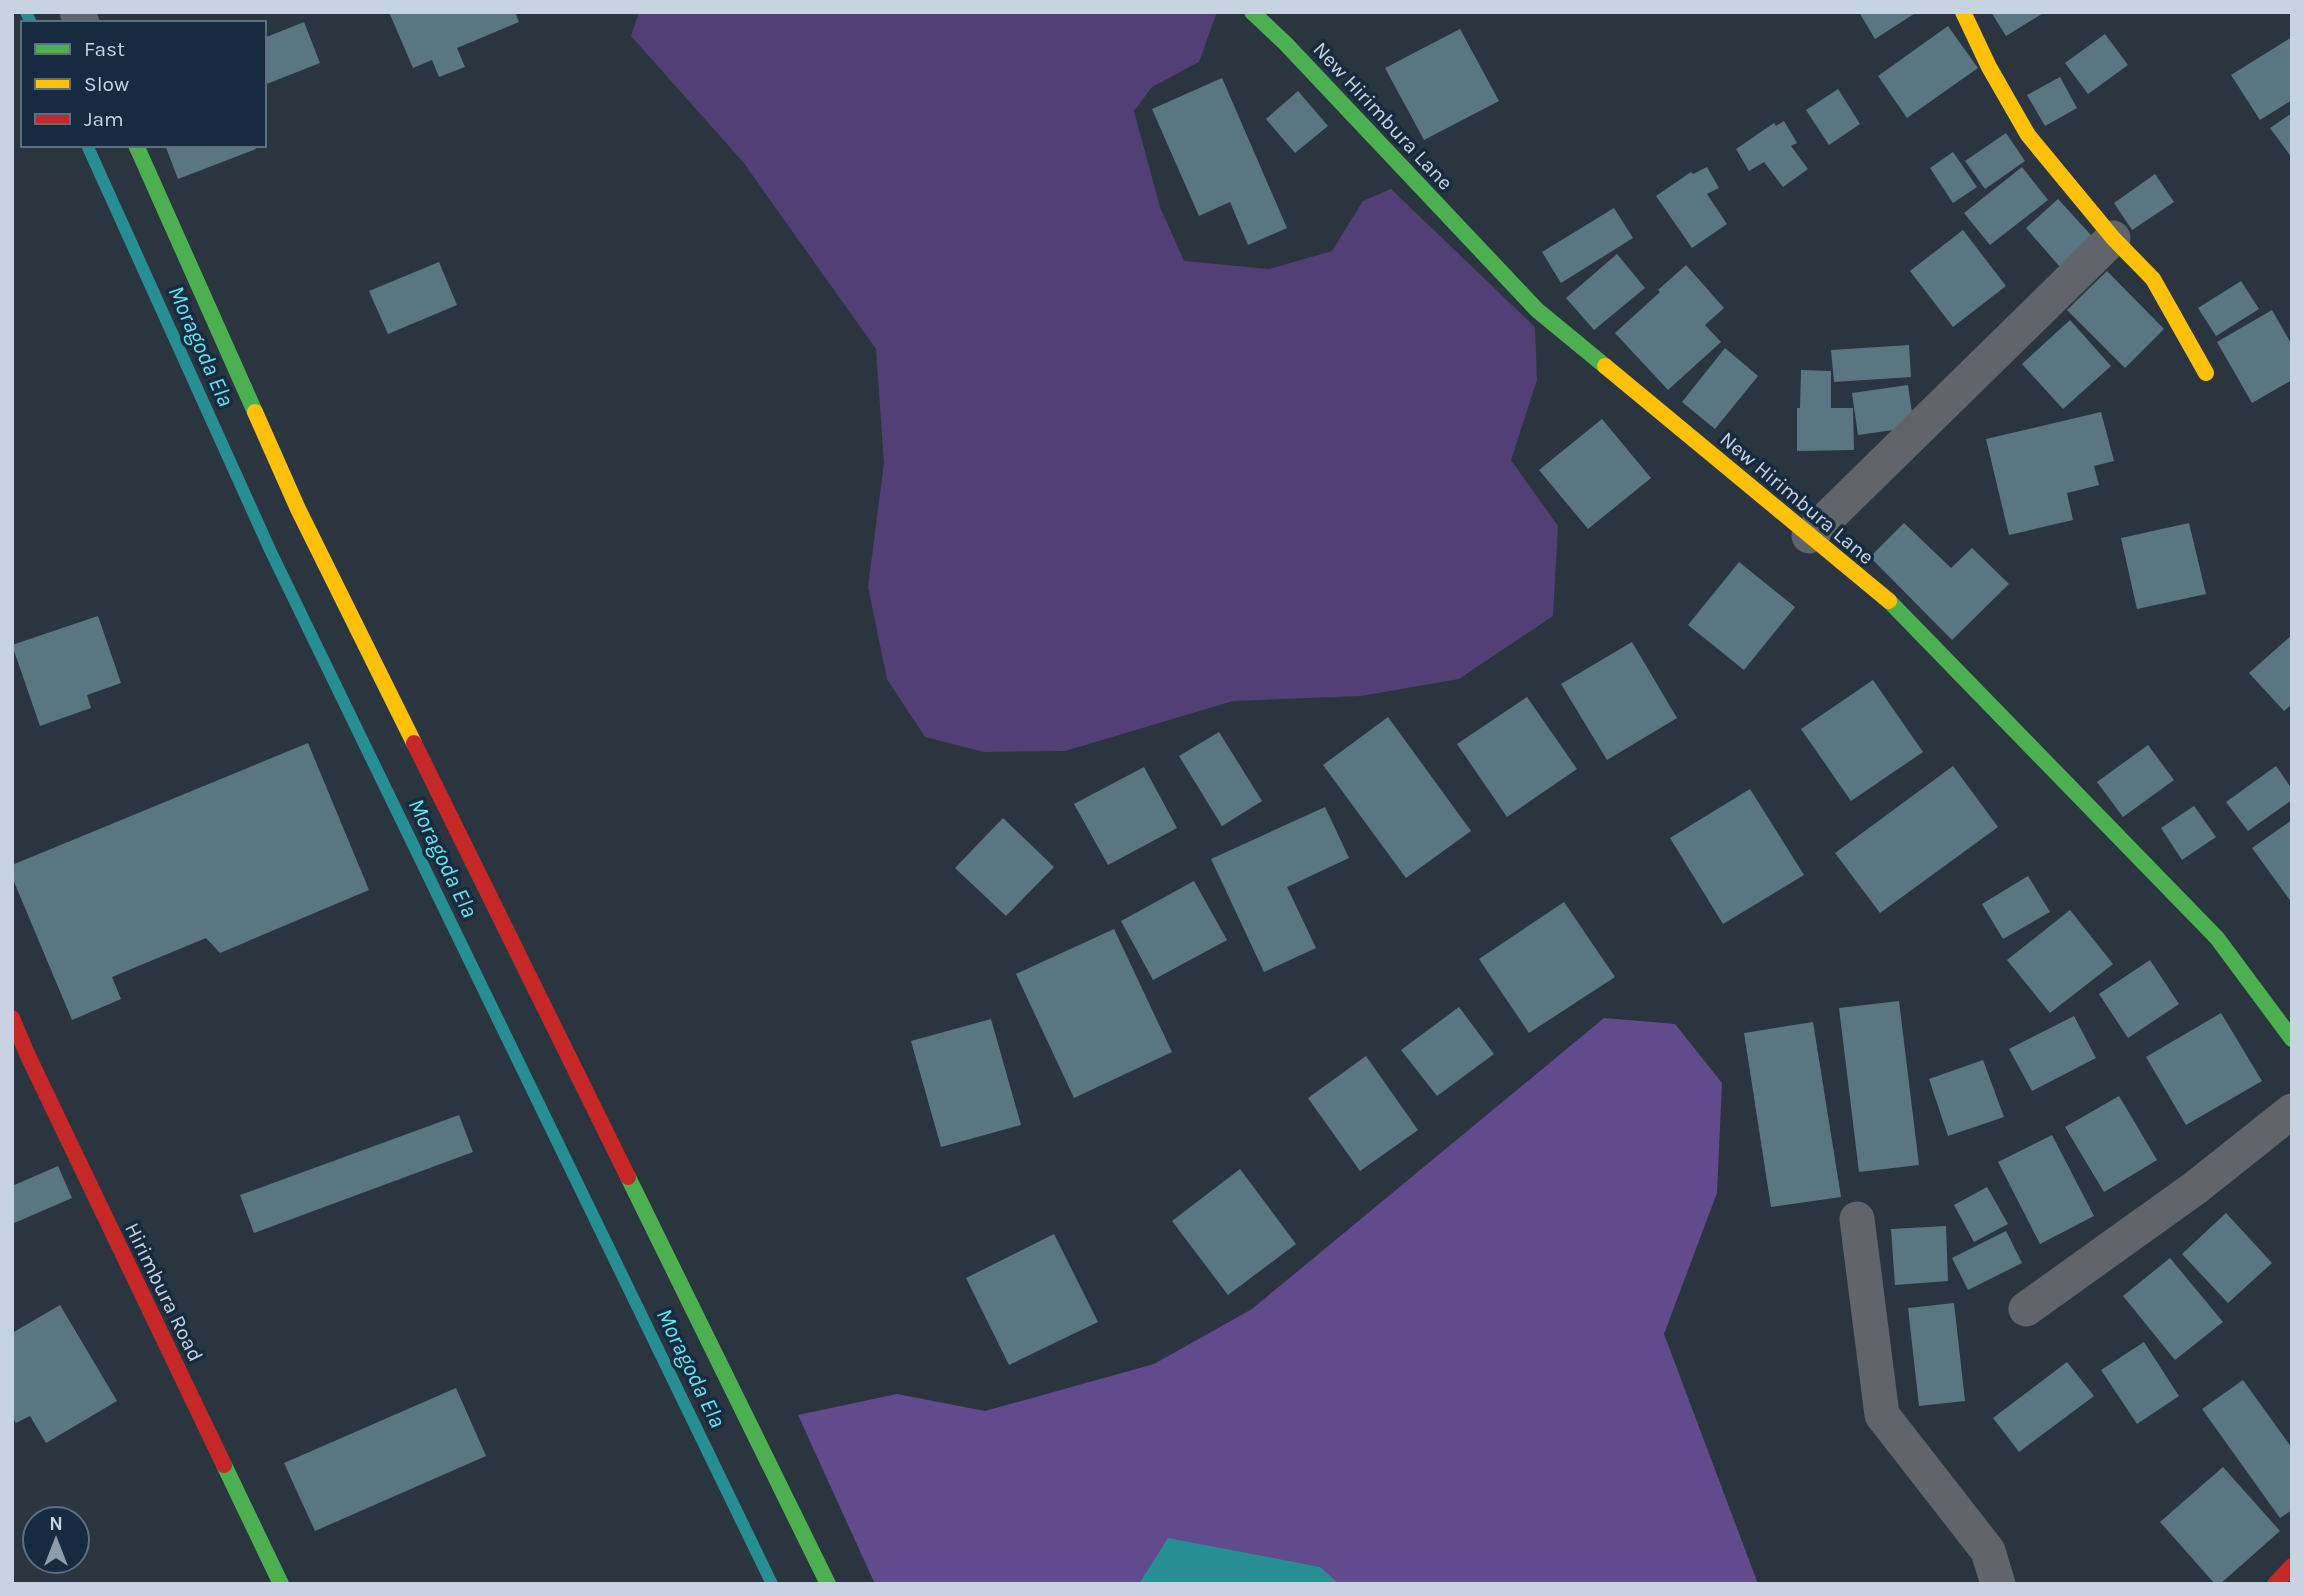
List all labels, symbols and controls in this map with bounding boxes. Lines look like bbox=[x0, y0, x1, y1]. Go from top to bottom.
legend bbox=[21, 21, 266, 147]
text: Fast bbox=[84, 37, 125, 61]
street label: New Hirimbura Lane bbox=[1308, 37, 1458, 195]
text: Slow bbox=[84, 72, 129, 96]
text: Jam bbox=[84, 107, 124, 131]
water label: Moragoda Ela bbox=[162, 282, 240, 410]
street label: New Hirimbura Lane bbox=[1715, 427, 1879, 569]
water label: Moragoda Ela bbox=[403, 794, 483, 922]
street label: Hirimbura Road bbox=[120, 1219, 208, 1365]
water label: Moragoda Ela bbox=[651, 1304, 731, 1432]
north arrow bbox=[21, 1505, 91, 1575]
text: N bbox=[49, 1513, 63, 1535]

